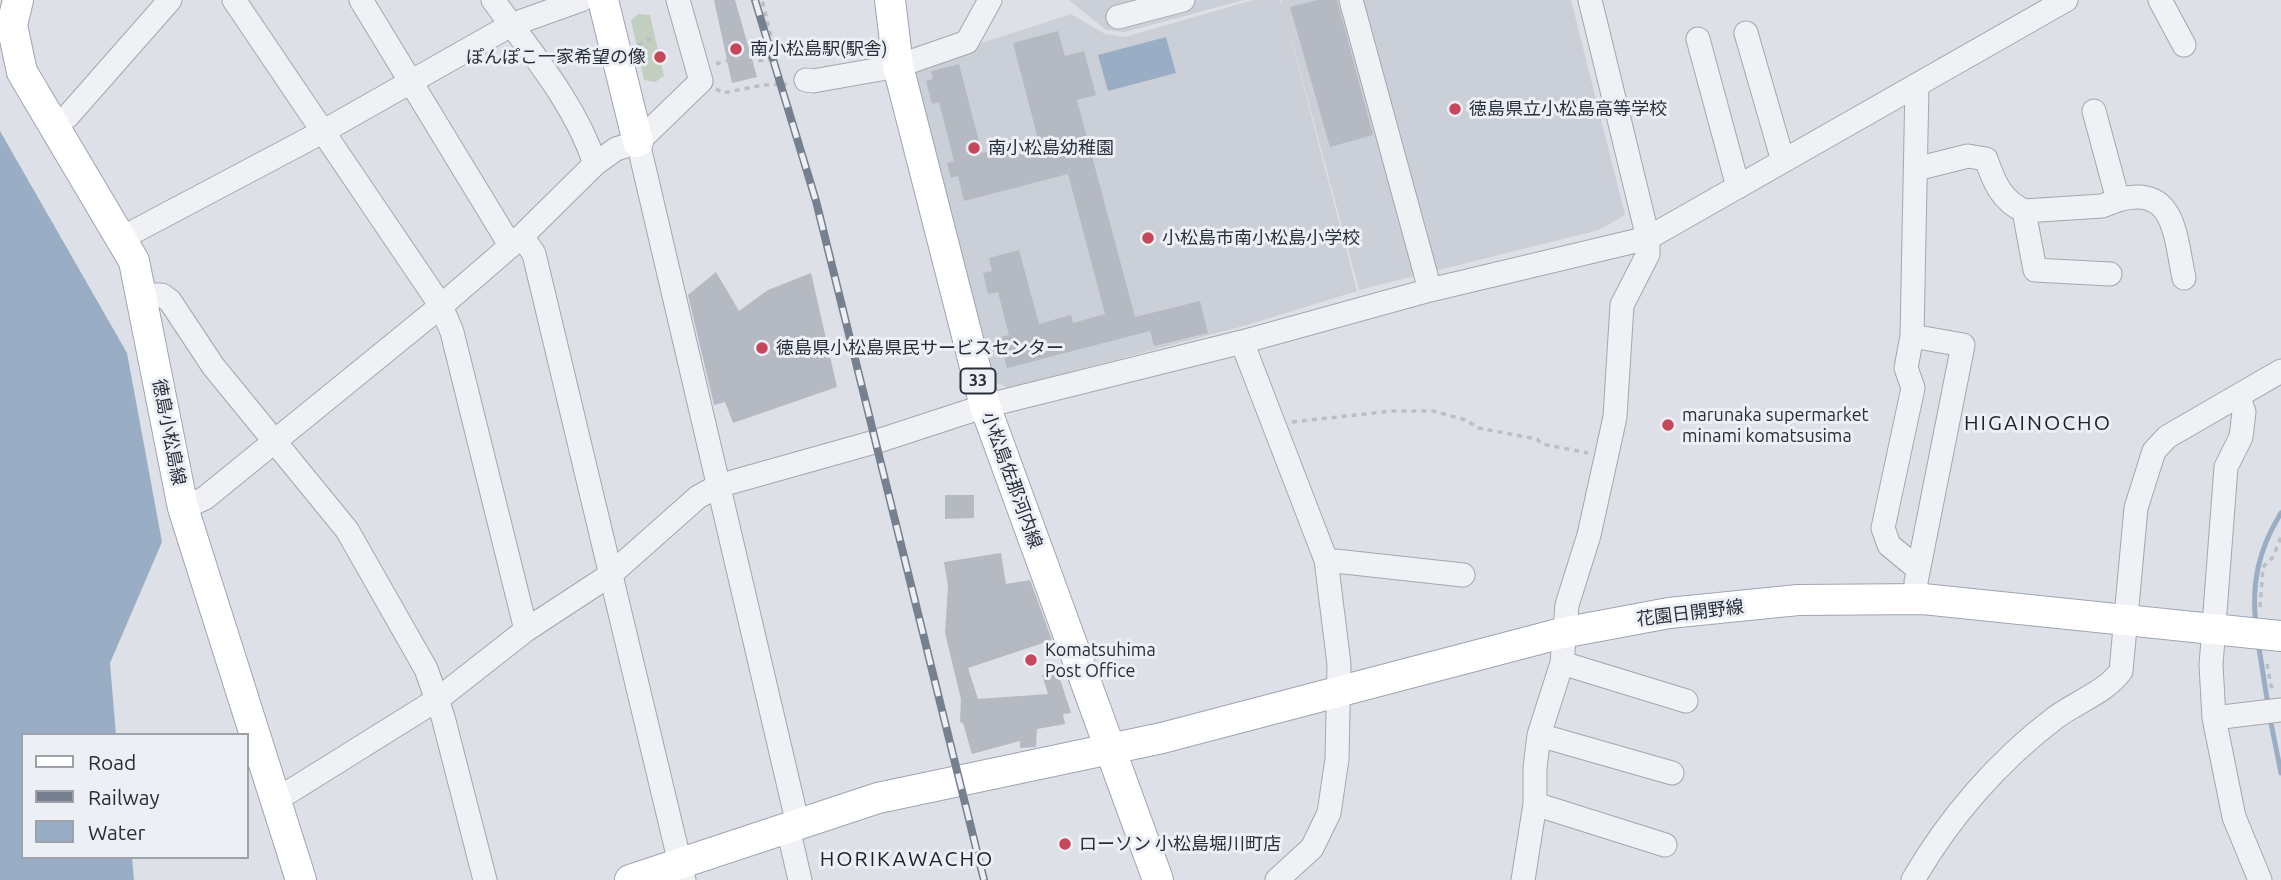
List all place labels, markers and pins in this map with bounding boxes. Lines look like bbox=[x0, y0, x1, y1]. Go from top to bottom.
place label: 南小松島駅(駅舎) bbox=[750, 38, 887, 60]
marker: 南小松島駅(駅舎) bbox=[728, 41, 744, 57]
place label: ぽんぽこ一家希望の像 bbox=[466, 46, 646, 68]
marker: ぽんぽこ一家希望の像 bbox=[652, 49, 668, 65]
place label: 徳島県立小松島高等学校 bbox=[1469, 98, 1667, 120]
marker: 徳島県立小松島高等学校 bbox=[1447, 101, 1463, 117]
place label: 南小松島幼稚園 bbox=[988, 137, 1114, 159]
marker: 南小松島幼稚園 bbox=[966, 140, 982, 156]
place label: 小松島市南小松島小学校 bbox=[1162, 227, 1360, 249]
marker: 小松島市南小松島小学校 bbox=[1140, 230, 1156, 246]
place label: 徳島県小松島県民サービスセンター bbox=[776, 337, 1064, 359]
marker: 徳島県小松島県民サービスセンター bbox=[754, 340, 770, 356]
place label: marunaka supermarket minami komatsusima bbox=[1682, 404, 1869, 446]
marker: marunaka supermarket minami komatsusima bbox=[1660, 417, 1676, 433]
place label: Komatsuhima Post Office bbox=[1045, 639, 1156, 682]
marker: Komatsuhima Post Office bbox=[1023, 652, 1039, 668]
place label: ローソン 小松島堀川町店 bbox=[1079, 833, 1281, 855]
marker: ローソン 小松島堀川町店 bbox=[1057, 836, 1073, 852]

